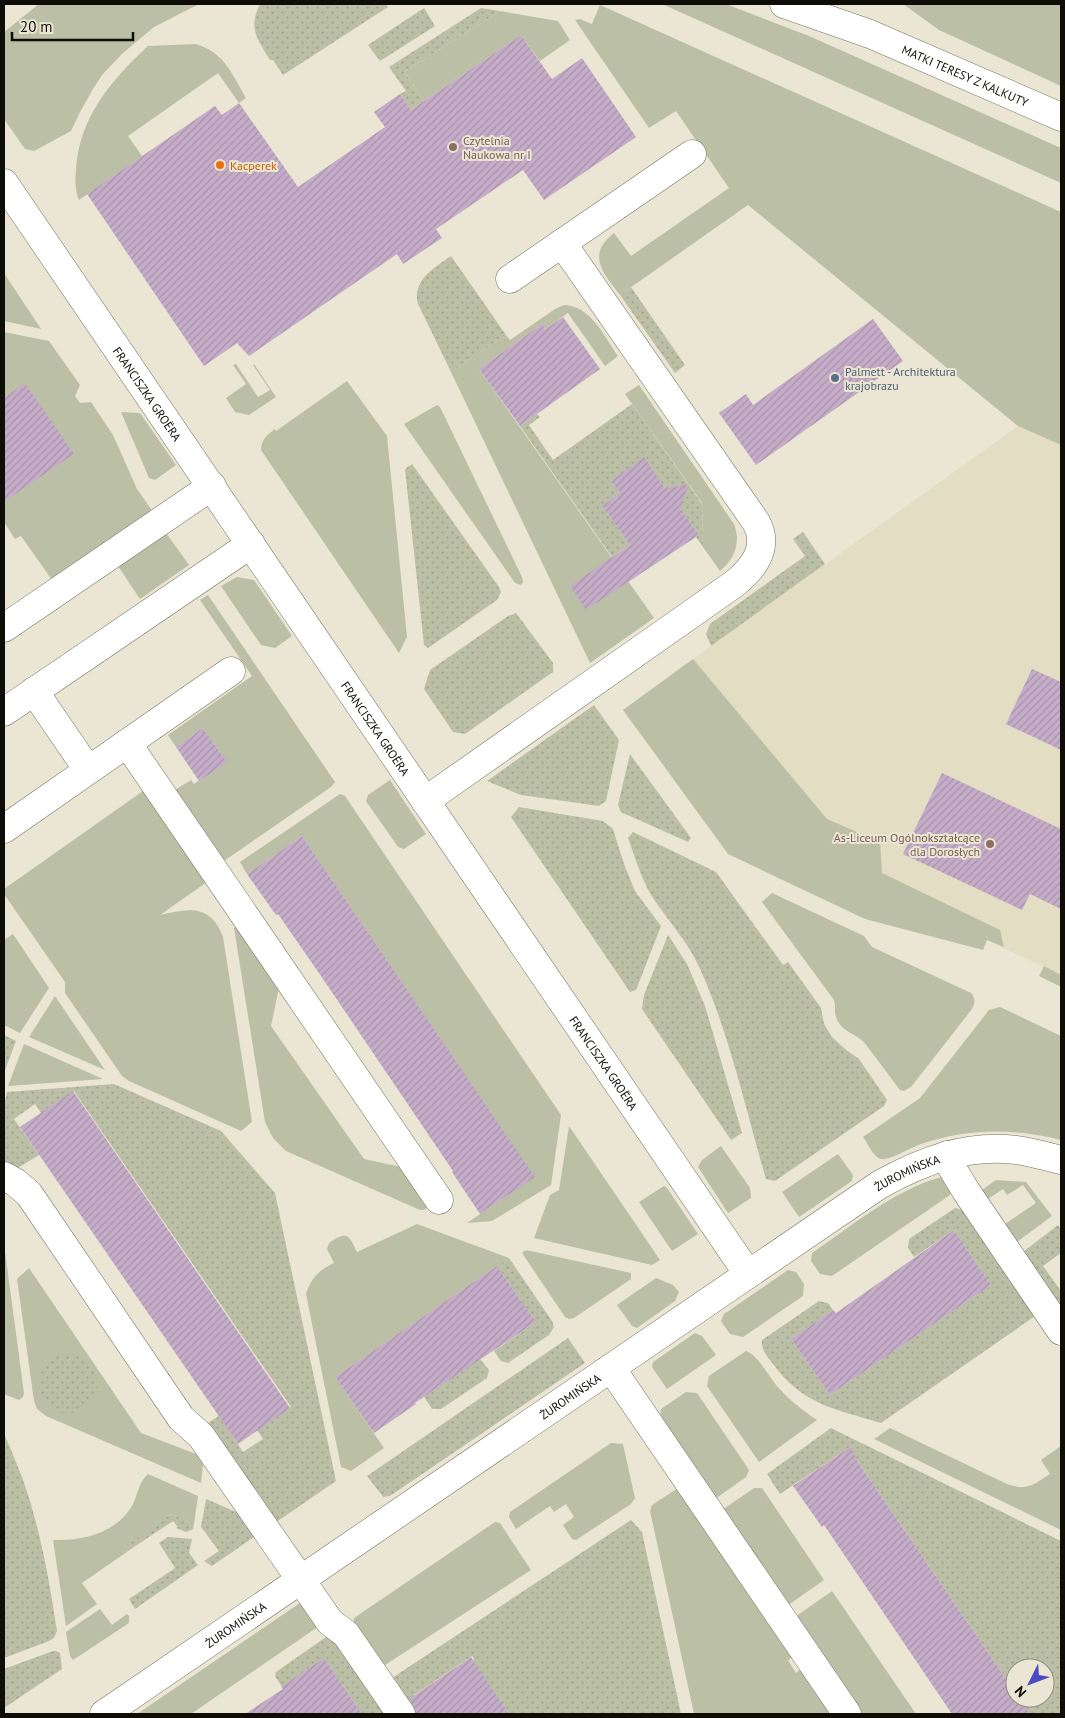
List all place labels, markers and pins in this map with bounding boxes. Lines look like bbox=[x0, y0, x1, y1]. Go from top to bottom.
place label: Czytelnia Naukowa nr I bbox=[463, 133, 531, 162]
marker: Czytelnia Naukowa nr I bbox=[447, 141, 459, 153]
place label: Kacperek bbox=[230, 158, 277, 173]
marker: Kacperek bbox=[214, 159, 226, 171]
place label: Palmett - Architektura krajobrazu bbox=[845, 364, 956, 393]
marker: Palmett - Architektura krajobrazu bbox=[829, 372, 841, 384]
place label: As-Liceum Ogólnokształcące dla Dorosłych bbox=[834, 830, 980, 859]
marker: As-Liceum Ogólnokształcące dla Dorosłych bbox=[984, 838, 996, 850]

